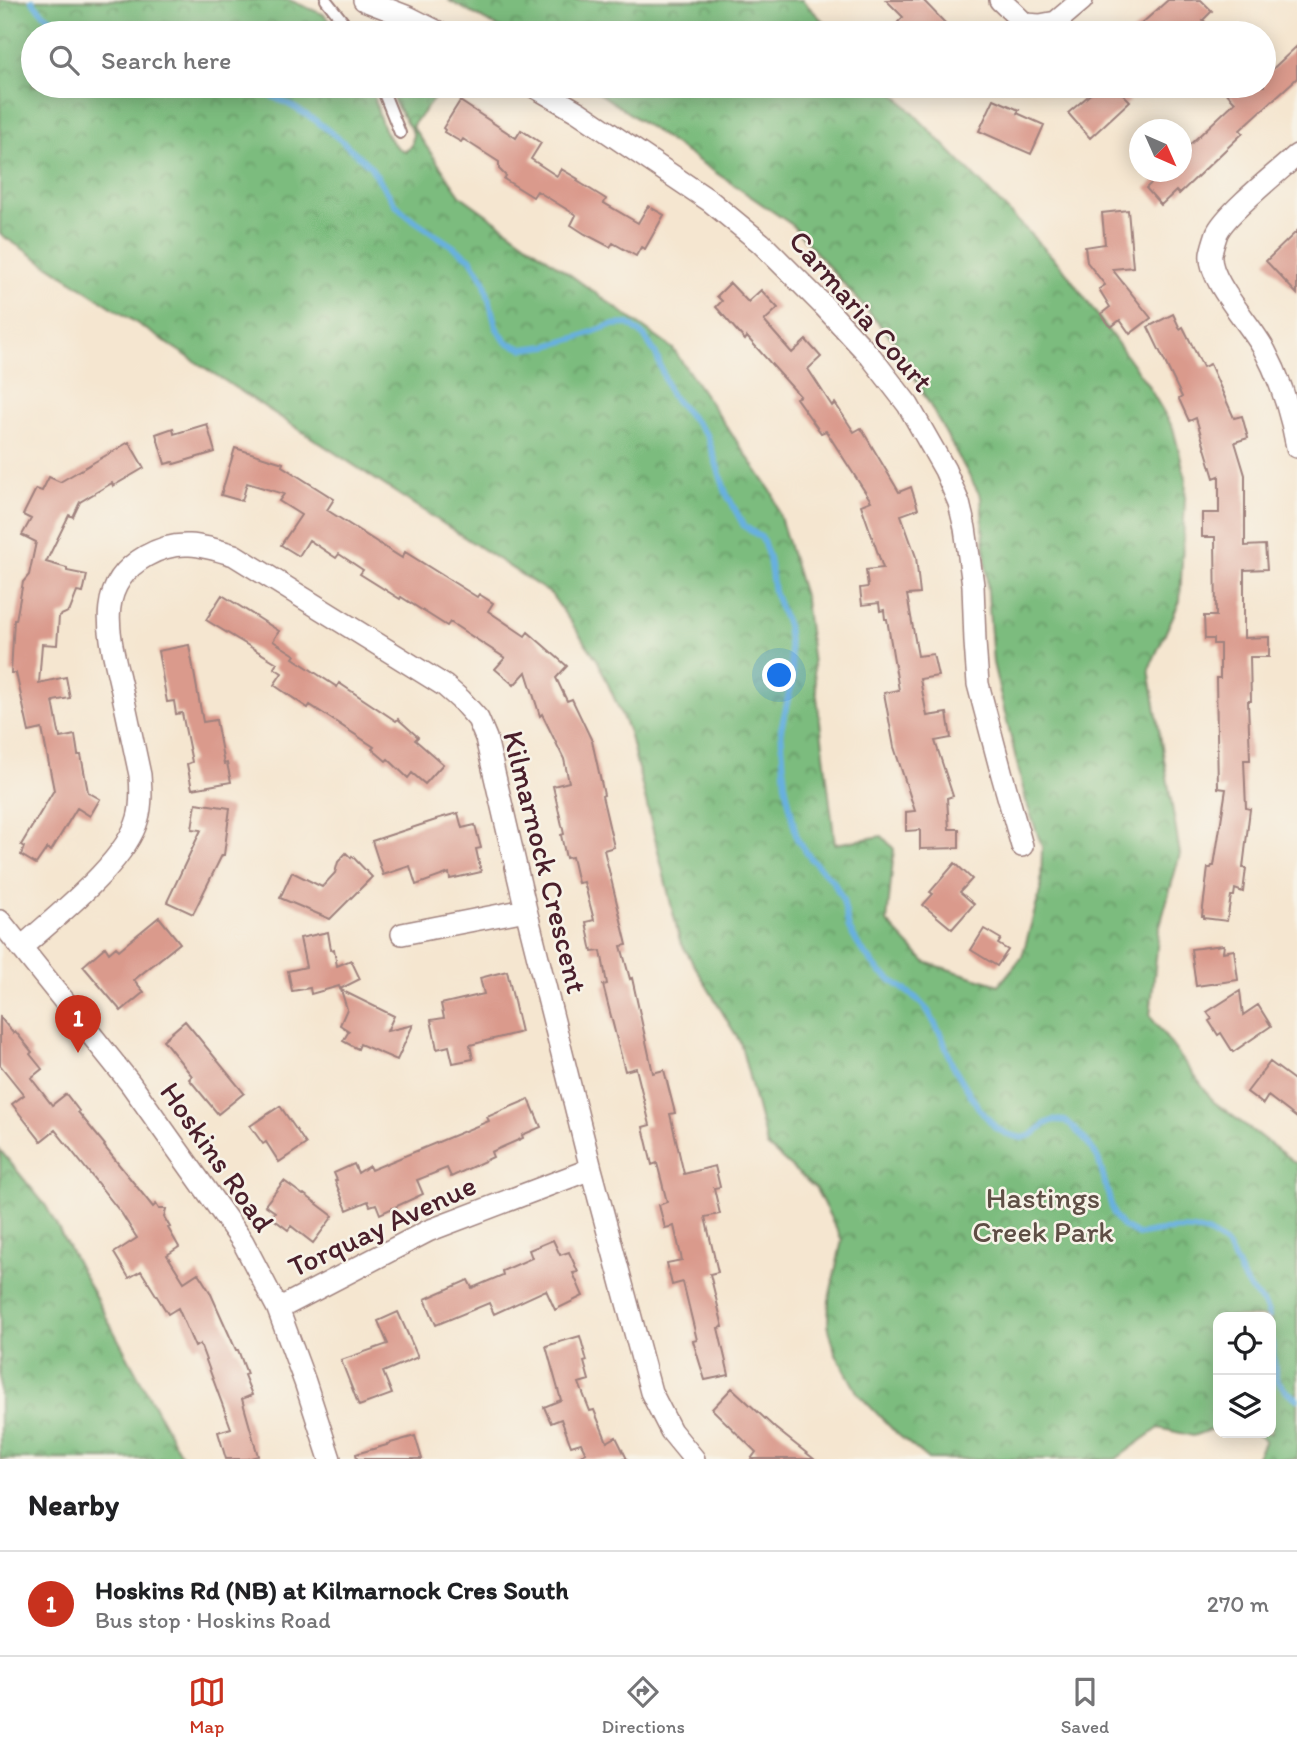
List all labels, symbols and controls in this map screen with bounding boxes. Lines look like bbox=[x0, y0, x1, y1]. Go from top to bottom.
search box bbox=[21, 21, 1276, 98]
icon: search bbox=[45, 41, 83, 79]
text: Search here bbox=[101, 44, 231, 76]
north arrow bbox=[1129, 119, 1192, 182]
street label: Carmaria Court bbox=[781, 222, 942, 399]
your location bbox=[762, 658, 796, 692]
street label: Kilmarnock Crescent bbox=[495, 727, 596, 997]
pin: 1 bbox=[55, 995, 101, 1053]
street label: Hoskins Road bbox=[152, 1075, 283, 1239]
street label: Torquay Avenue bbox=[282, 1166, 482, 1285]
park label: Hastings Creek Park bbox=[972, 1179, 1114, 1250]
map controls bbox=[1213, 1312, 1276, 1438]
button: locate bbox=[1213, 1312, 1276, 1375]
button: layers bbox=[1213, 1375, 1276, 1438]
text: Nearby bbox=[28, 1486, 119, 1523]
text: Hoskins Rd (NB) at Kilmarnock Cres South bbox=[95, 1574, 569, 1606]
text: 1 bbox=[46, 1590, 56, 1618]
text: 270 m bbox=[1207, 1590, 1269, 1618]
text: Bus stop · Hoskins Road bbox=[95, 1606, 330, 1634]
tab: Map bbox=[188, 1673, 226, 1738]
tab: Directions bbox=[601, 1673, 685, 1738]
tab: Saved bbox=[1061, 1673, 1109, 1738]

